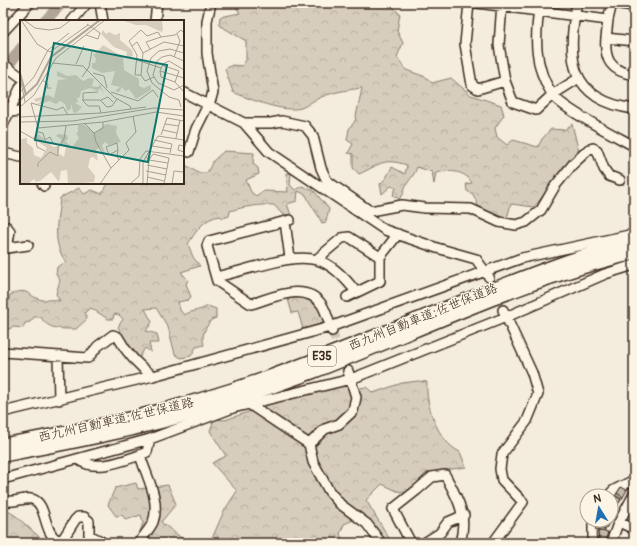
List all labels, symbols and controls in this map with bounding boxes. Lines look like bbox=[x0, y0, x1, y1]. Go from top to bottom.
inset map bbox=[20, 20, 184, 184]
street label: 西九州自動車道;佐世保道路 bbox=[346, 280, 500, 354]
road number: E35 bbox=[308, 346, 336, 366]
street label: 西九州自動車道;佐世保道路 bbox=[36, 394, 196, 446]
north arrow bbox=[579, 488, 619, 528]
text: N bbox=[592, 491, 603, 506]

